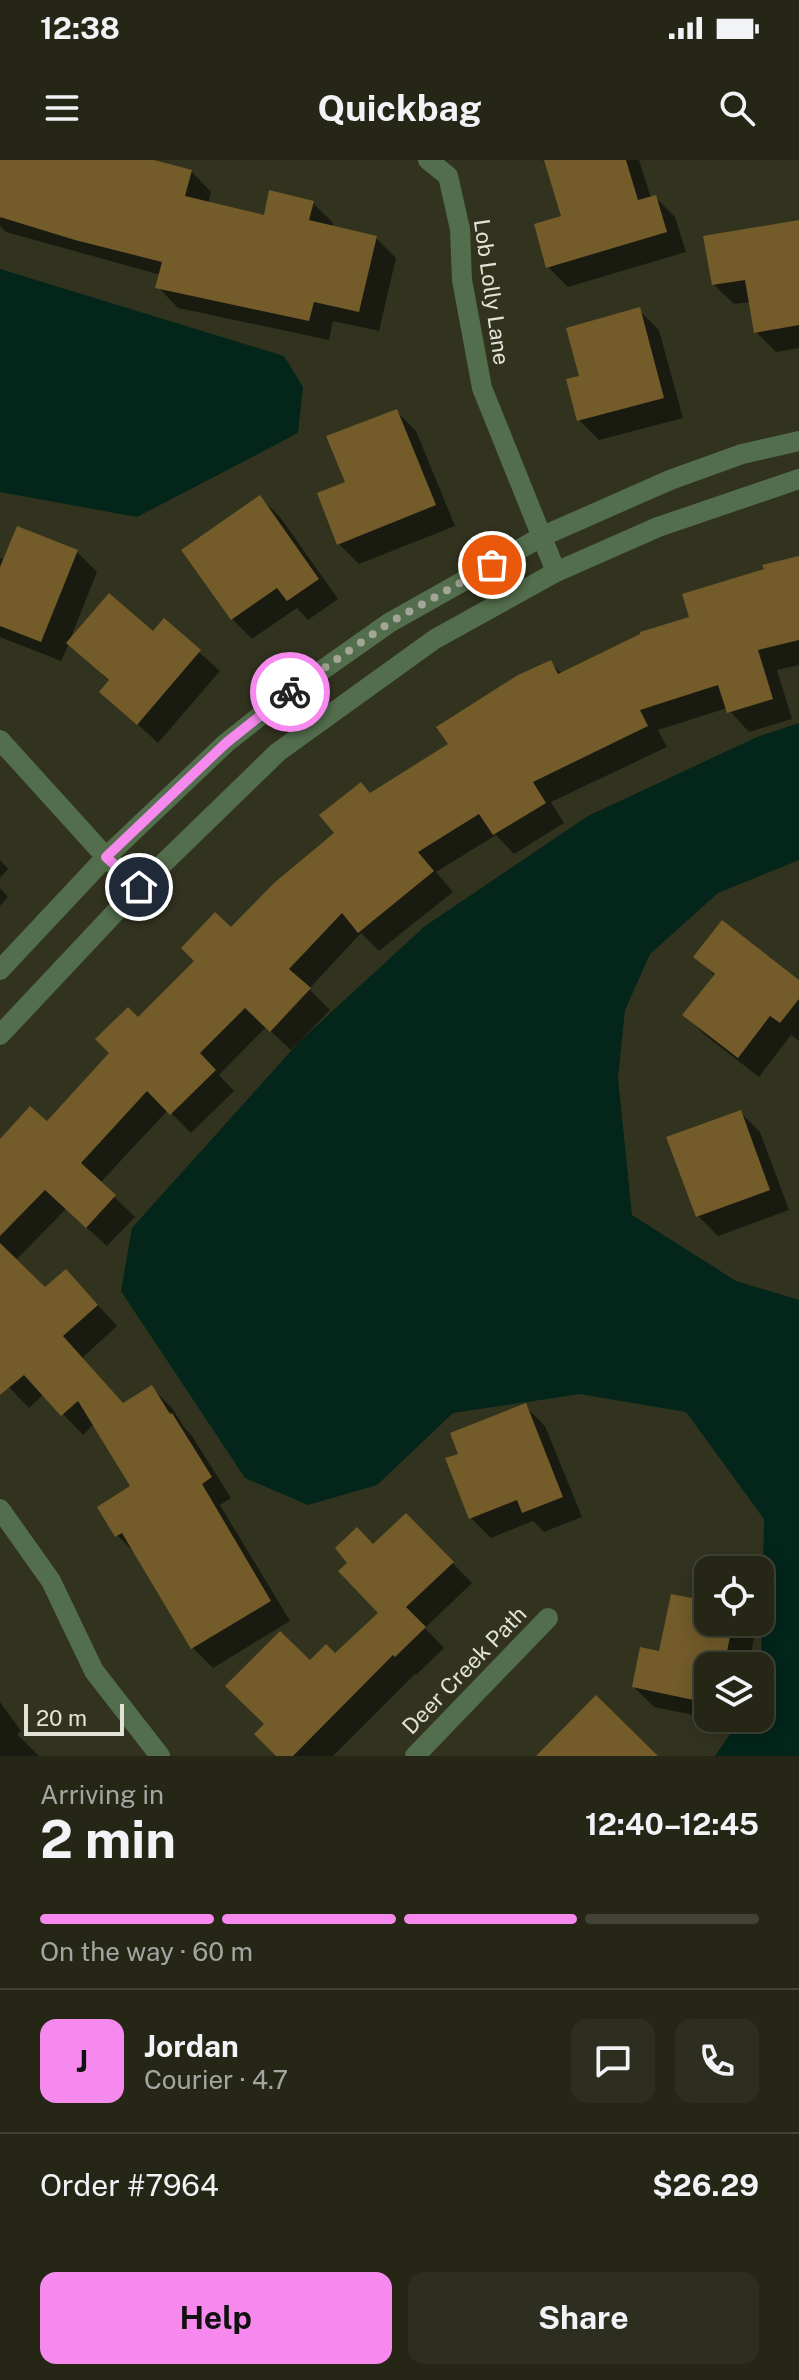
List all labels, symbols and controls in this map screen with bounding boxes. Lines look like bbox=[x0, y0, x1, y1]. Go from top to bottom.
text: 12:38 bbox=[40, 10, 120, 46]
icon: menu bbox=[40, 86, 84, 130]
icon: search bbox=[715, 86, 759, 130]
text: Quickbag bbox=[317, 87, 482, 129]
street label: Lob Lolly Lane bbox=[469, 217, 515, 367]
pin bbox=[458, 531, 526, 599]
icon: bag bbox=[470, 543, 514, 587]
courier bbox=[250, 652, 330, 732]
icon: bike bbox=[268, 670, 312, 714]
pin bbox=[105, 853, 173, 921]
icon: home bbox=[117, 865, 161, 909]
map controls bbox=[694, 1556, 774, 1732]
button: locate bbox=[694, 1556, 774, 1636]
street label: Deer Creek Path bbox=[397, 1601, 531, 1739]
button: layers bbox=[694, 1652, 774, 1732]
scale bar bbox=[24, 1700, 124, 1736]
text: 20 m bbox=[36, 1705, 87, 1731]
text: Arriving in bbox=[40, 1779, 164, 1810]
text: 12:40–12:45 bbox=[585, 1806, 759, 1842]
text: 2 min bbox=[40, 1809, 176, 1870]
text: On the way · 60 m bbox=[40, 1936, 253, 1967]
button: chat bbox=[571, 2019, 655, 2103]
button: phone bbox=[675, 2019, 759, 2103]
text: Jordan bbox=[144, 2028, 239, 2064]
text: J bbox=[76, 2043, 88, 2079]
text: Courier · 4.7 bbox=[144, 2064, 288, 2095]
text: Order #7964 bbox=[40, 2167, 219, 2203]
text: $26.29 bbox=[652, 2167, 759, 2203]
button: Help bbox=[40, 2272, 392, 2364]
button: Share bbox=[408, 2272, 759, 2364]

